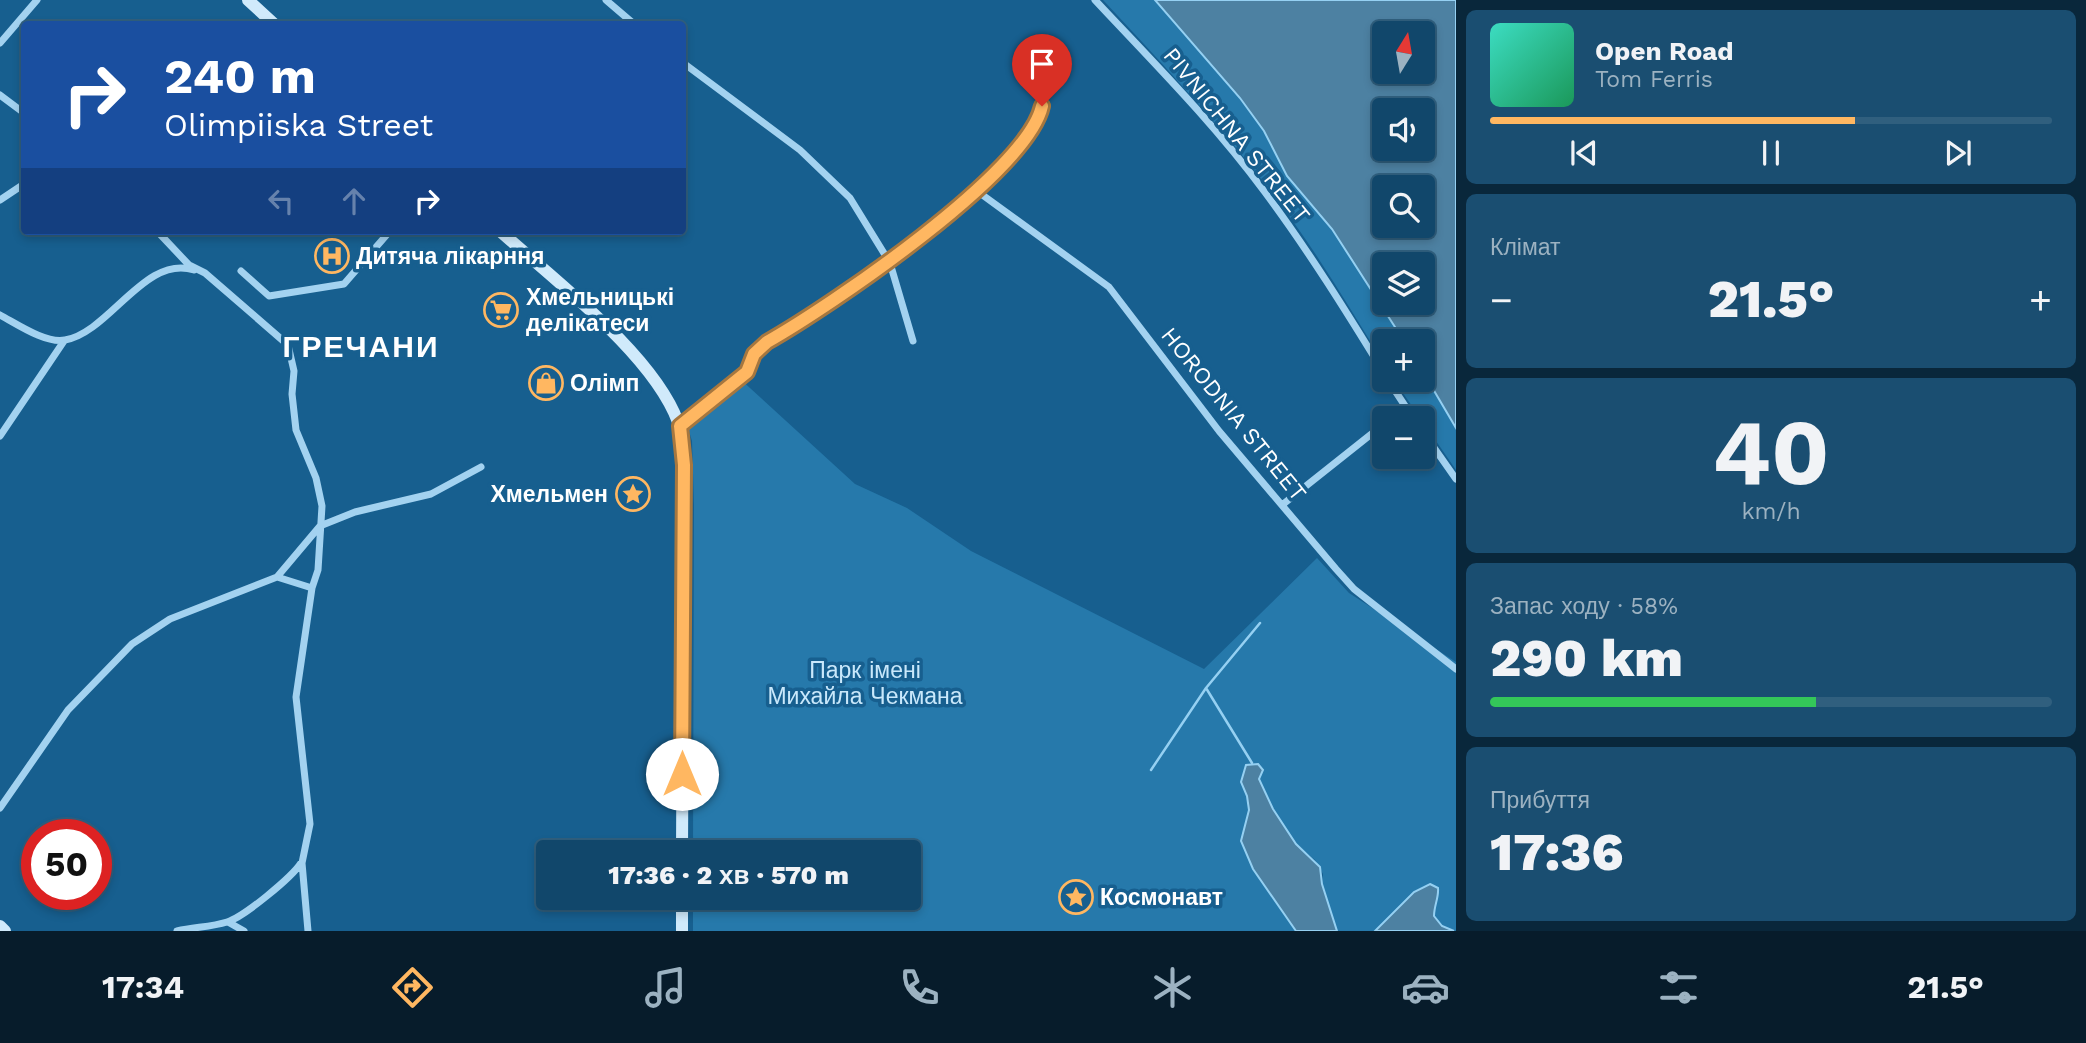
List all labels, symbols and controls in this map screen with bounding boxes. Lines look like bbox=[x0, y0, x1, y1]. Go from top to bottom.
north arrow bbox=[1372, 21, 1435, 84]
map controls bbox=[1372, 21, 1435, 469]
pin bbox=[1012, 34, 1072, 106]
text: Open Road bbox=[1595, 36, 1733, 66]
street label: PIVNICHNA STREET bbox=[1158, 42, 1316, 228]
icon: arrive bbox=[1023, 45, 1061, 83]
text: 240 m bbox=[164, 47, 316, 105]
icon: right bbox=[49, 49, 140, 140]
text: Tom Ferris bbox=[1595, 66, 1713, 93]
button: sound bbox=[1372, 98, 1435, 161]
text: Olimpiiska Street bbox=[164, 106, 433, 144]
icon: previous bbox=[1565, 134, 1603, 172]
icon: pause bbox=[1752, 134, 1790, 172]
icon: next bbox=[1939, 134, 1977, 172]
button: search bbox=[1372, 175, 1435, 238]
icon: left bbox=[262, 182, 300, 220]
icon: ahead bbox=[335, 182, 373, 220]
icon: right bbox=[408, 182, 446, 220]
text: Клімат bbox=[1490, 234, 1561, 261]
hospital icon: Дитяча лікарння bbox=[313, 237, 351, 275]
place label: Дитяча лікарння bbox=[356, 243, 545, 270]
button: layers bbox=[1372, 252, 1435, 315]
text: 21.5° bbox=[1708, 269, 1834, 330]
text: − bbox=[1490, 278, 1513, 322]
text: + bbox=[2029, 278, 2052, 322]
place label: Хмельницькі делікатеси bbox=[526, 284, 674, 337]
supermarket icon: Хмельницькі делікатеси bbox=[482, 291, 520, 329]
street label: HORODNIA STREET bbox=[1155, 322, 1312, 507]
district label: ГРЕЧАНИ bbox=[283, 329, 440, 364]
button: + bbox=[1372, 329, 1435, 392]
shop icon: Олімп bbox=[527, 364, 565, 402]
place label: Олімп bbox=[570, 370, 640, 397]
text: 40 bbox=[1712, 399, 1830, 506]
button: − bbox=[1372, 406, 1435, 469]
place icon: Хмельмен bbox=[614, 475, 652, 513]
place label: Хмельмен bbox=[490, 481, 608, 508]
text: km/h bbox=[1741, 498, 1801, 525]
text: Запас ходу · 58% bbox=[1490, 593, 1678, 620]
text: 290 km bbox=[1490, 628, 1683, 689]
park label: Парк імені Михайла Чекмана bbox=[767, 657, 963, 710]
position arrow bbox=[645, 737, 719, 811]
text: Прибуття bbox=[1490, 787, 1590, 814]
speed limit sign: 50 bbox=[21, 819, 112, 910]
text: 17:36 bbox=[1490, 822, 1623, 883]
text: 17:36 · 2 хв · 570 m bbox=[608, 860, 849, 890]
place icon: Космонавт bbox=[1057, 878, 1095, 916]
place label: Космонавт bbox=[1100, 884, 1223, 911]
icon: directions bbox=[388, 963, 437, 1012]
icon: music bbox=[641, 963, 690, 1012]
icon: phone bbox=[895, 963, 944, 1012]
icon: climate bbox=[1148, 963, 1197, 1012]
icon: car bbox=[1401, 963, 1450, 1012]
icon: filters bbox=[1654, 963, 1703, 1012]
text: 17:34 bbox=[102, 968, 184, 1006]
text: 21.5° bbox=[1907, 968, 1984, 1006]

